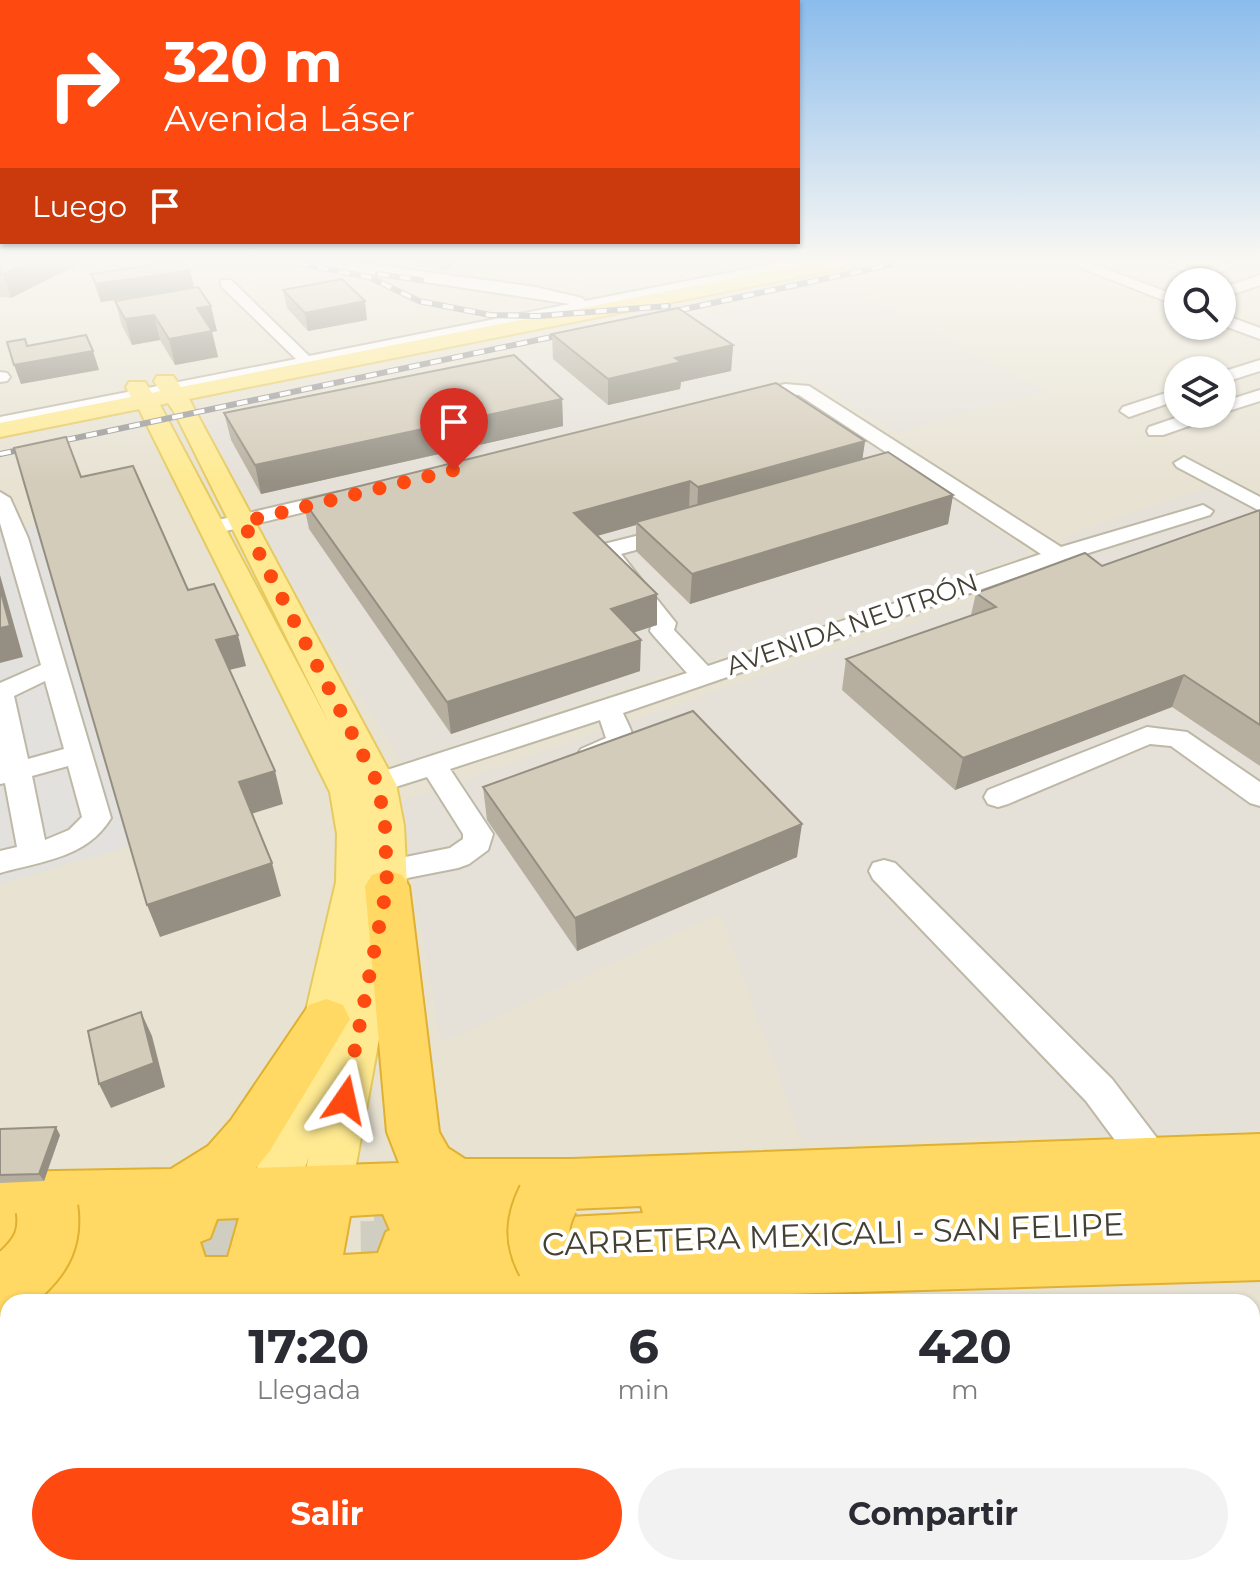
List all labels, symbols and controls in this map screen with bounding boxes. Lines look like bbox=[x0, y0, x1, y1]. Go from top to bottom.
text: 320 m bbox=[164, 28, 343, 96]
icon: right bbox=[32, 32, 136, 136]
text: Avenida Láser bbox=[164, 96, 415, 140]
icon: arrive bbox=[143, 184, 187, 228]
text: Luego bbox=[32, 188, 127, 225]
map controls bbox=[1164, 268, 1236, 428]
button: search bbox=[1164, 268, 1236, 340]
button: layers bbox=[1164, 356, 1236, 428]
pin bbox=[420, 388, 488, 470]
icon: arrive bbox=[432, 400, 476, 444]
street label: AVENIDA NEUTRÓN bbox=[722, 566, 982, 682]
position arrow bbox=[303, 1058, 387, 1142]
street label: CARRETERA MEXICALI - SAN FELIPE bbox=[541, 1204, 1125, 1264]
text: 17:20 bbox=[248, 1317, 369, 1375]
text: 6 bbox=[628, 1317, 659, 1375]
text: 420 bbox=[918, 1317, 1012, 1375]
text: Llegada bbox=[257, 1374, 361, 1406]
text: min bbox=[617, 1374, 670, 1406]
text: m bbox=[951, 1374, 979, 1406]
button: Salir bbox=[32, 1468, 622, 1560]
button: Compartir bbox=[638, 1468, 1228, 1560]

